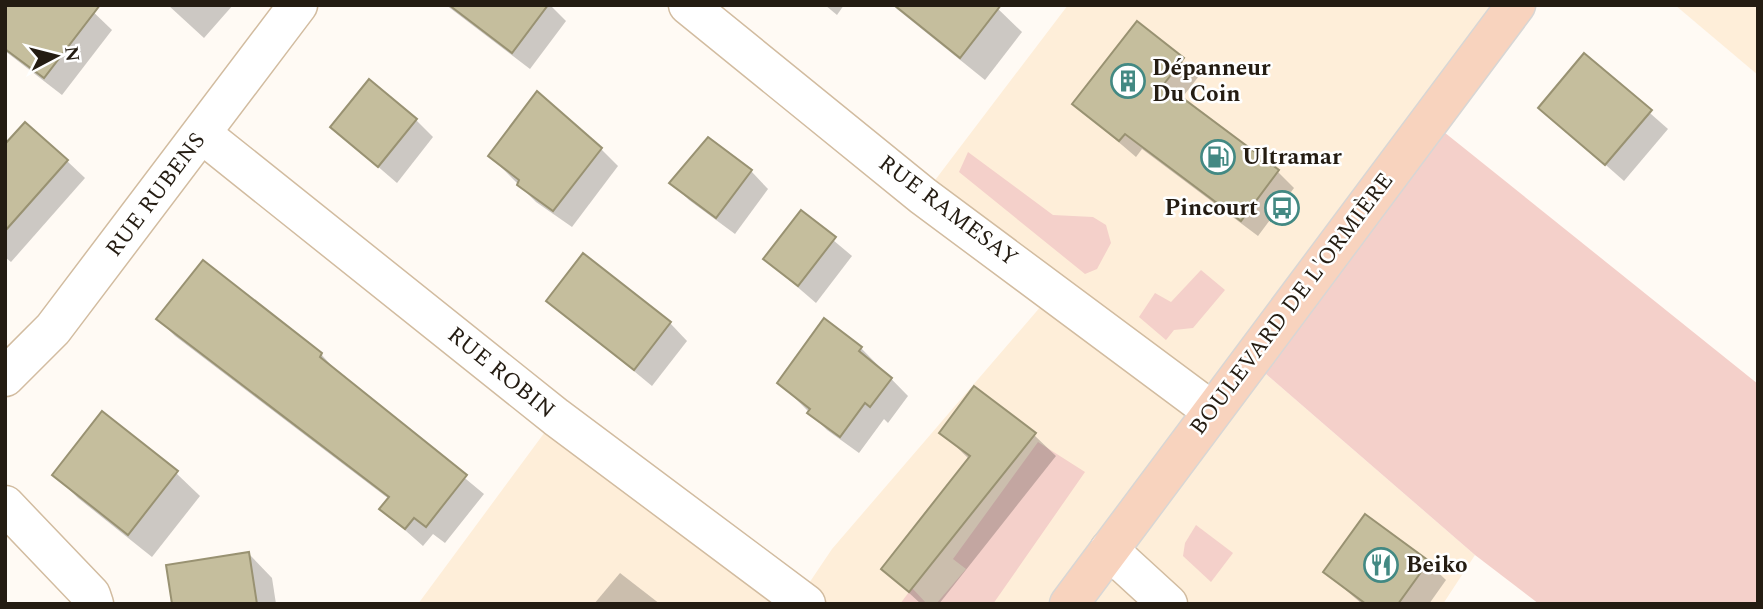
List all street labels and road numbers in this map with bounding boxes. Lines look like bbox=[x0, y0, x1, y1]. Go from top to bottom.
street label: RUE RUBENS bbox=[97, 125, 215, 265]
street label: RUE RAMESAY bbox=[871, 147, 1025, 275]
street label: BOULEVARD DE L'ORMIÈRE bbox=[1181, 165, 1403, 443]
street label: RUE ROBIN bbox=[439, 318, 563, 428]

